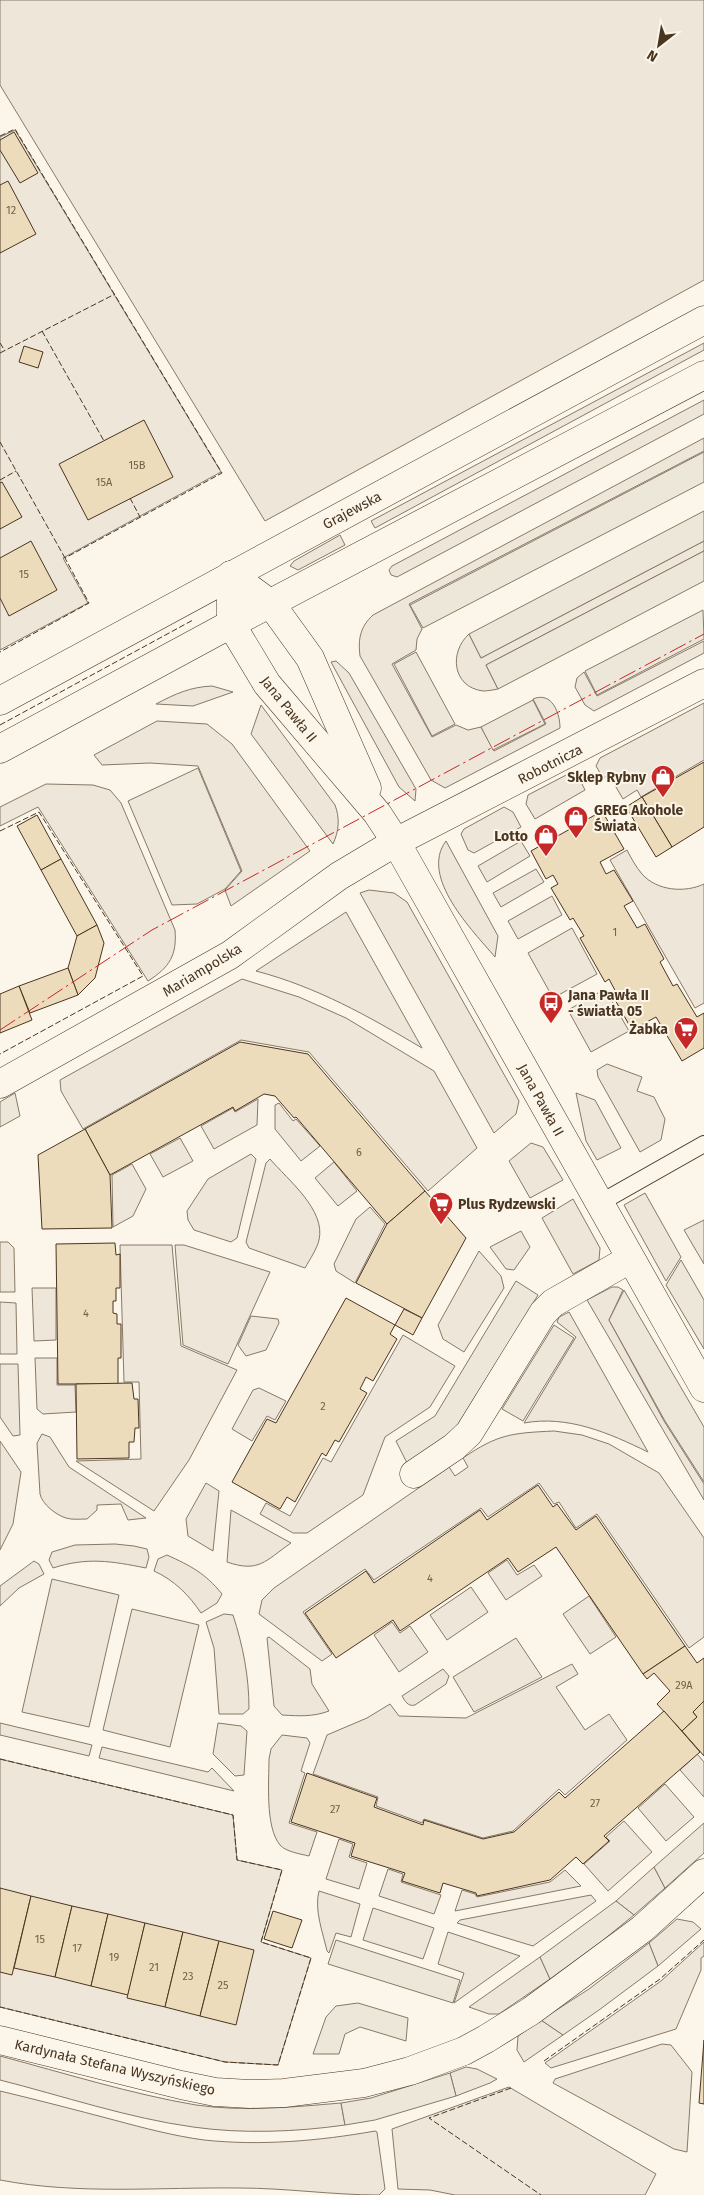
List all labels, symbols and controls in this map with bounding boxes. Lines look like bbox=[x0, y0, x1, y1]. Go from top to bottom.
north arrow bbox=[634, 20, 684, 70]
text: N bbox=[644, 46, 661, 65]
house number: 12 bbox=[6, 204, 16, 217]
house number: 15B bbox=[129, 459, 146, 472]
house number: 15A bbox=[96, 476, 113, 489]
street label: Grajewska bbox=[320, 488, 384, 533]
house number: 15 bbox=[19, 568, 30, 581]
street label: Jana Pawła II bbox=[257, 673, 320, 746]
street label: Robotnicza bbox=[515, 741, 585, 788]
shop icon: Sklep Rybny bbox=[650, 764, 676, 798]
place label: Sklep Rybny bbox=[567, 769, 647, 786]
place label: GREG Akohole Świata bbox=[594, 802, 684, 835]
shop icon: GREG Akohole Świata bbox=[563, 805, 589, 839]
shop icon: Lotto bbox=[533, 823, 559, 857]
place label: Lotto bbox=[494, 828, 528, 845]
house number: 1 bbox=[613, 926, 617, 939]
street label: Mariampolska bbox=[160, 940, 245, 1001]
place label: Jana Pawła II - światła 05 bbox=[567, 987, 649, 1020]
bus stop icon: Jana Pawła II - światła 05 bbox=[538, 990, 564, 1024]
supermarket icon: Żabka bbox=[673, 1016, 699, 1050]
place label: Żabka bbox=[629, 1020, 668, 1038]
street label: Jana Pawła II bbox=[514, 1061, 567, 1139]
house number: 6 bbox=[356, 1146, 362, 1159]
supermarket icon: Plus Rydzewski bbox=[428, 1191, 454, 1225]
place label: Plus Rydzewski bbox=[458, 1196, 556, 1213]
house number: 4 bbox=[83, 1307, 89, 1320]
house number: 2 bbox=[320, 1400, 326, 1413]
house number: 4 bbox=[427, 1572, 433, 1585]
house number: 29A bbox=[675, 1679, 693, 1692]
house number: 27 bbox=[590, 1797, 600, 1810]
house number: 27 bbox=[330, 1803, 340, 1816]
house number: 15 bbox=[35, 1933, 46, 1946]
house number: 17 bbox=[72, 1942, 82, 1955]
house number: 19 bbox=[109, 1951, 119, 1964]
house number: 21 bbox=[149, 1961, 159, 1974]
house number: 23 bbox=[183, 1970, 193, 1983]
house number: 25 bbox=[218, 1979, 229, 1992]
street label: Kardynała Stefana Wyszyńskiego bbox=[13, 2036, 217, 2099]

